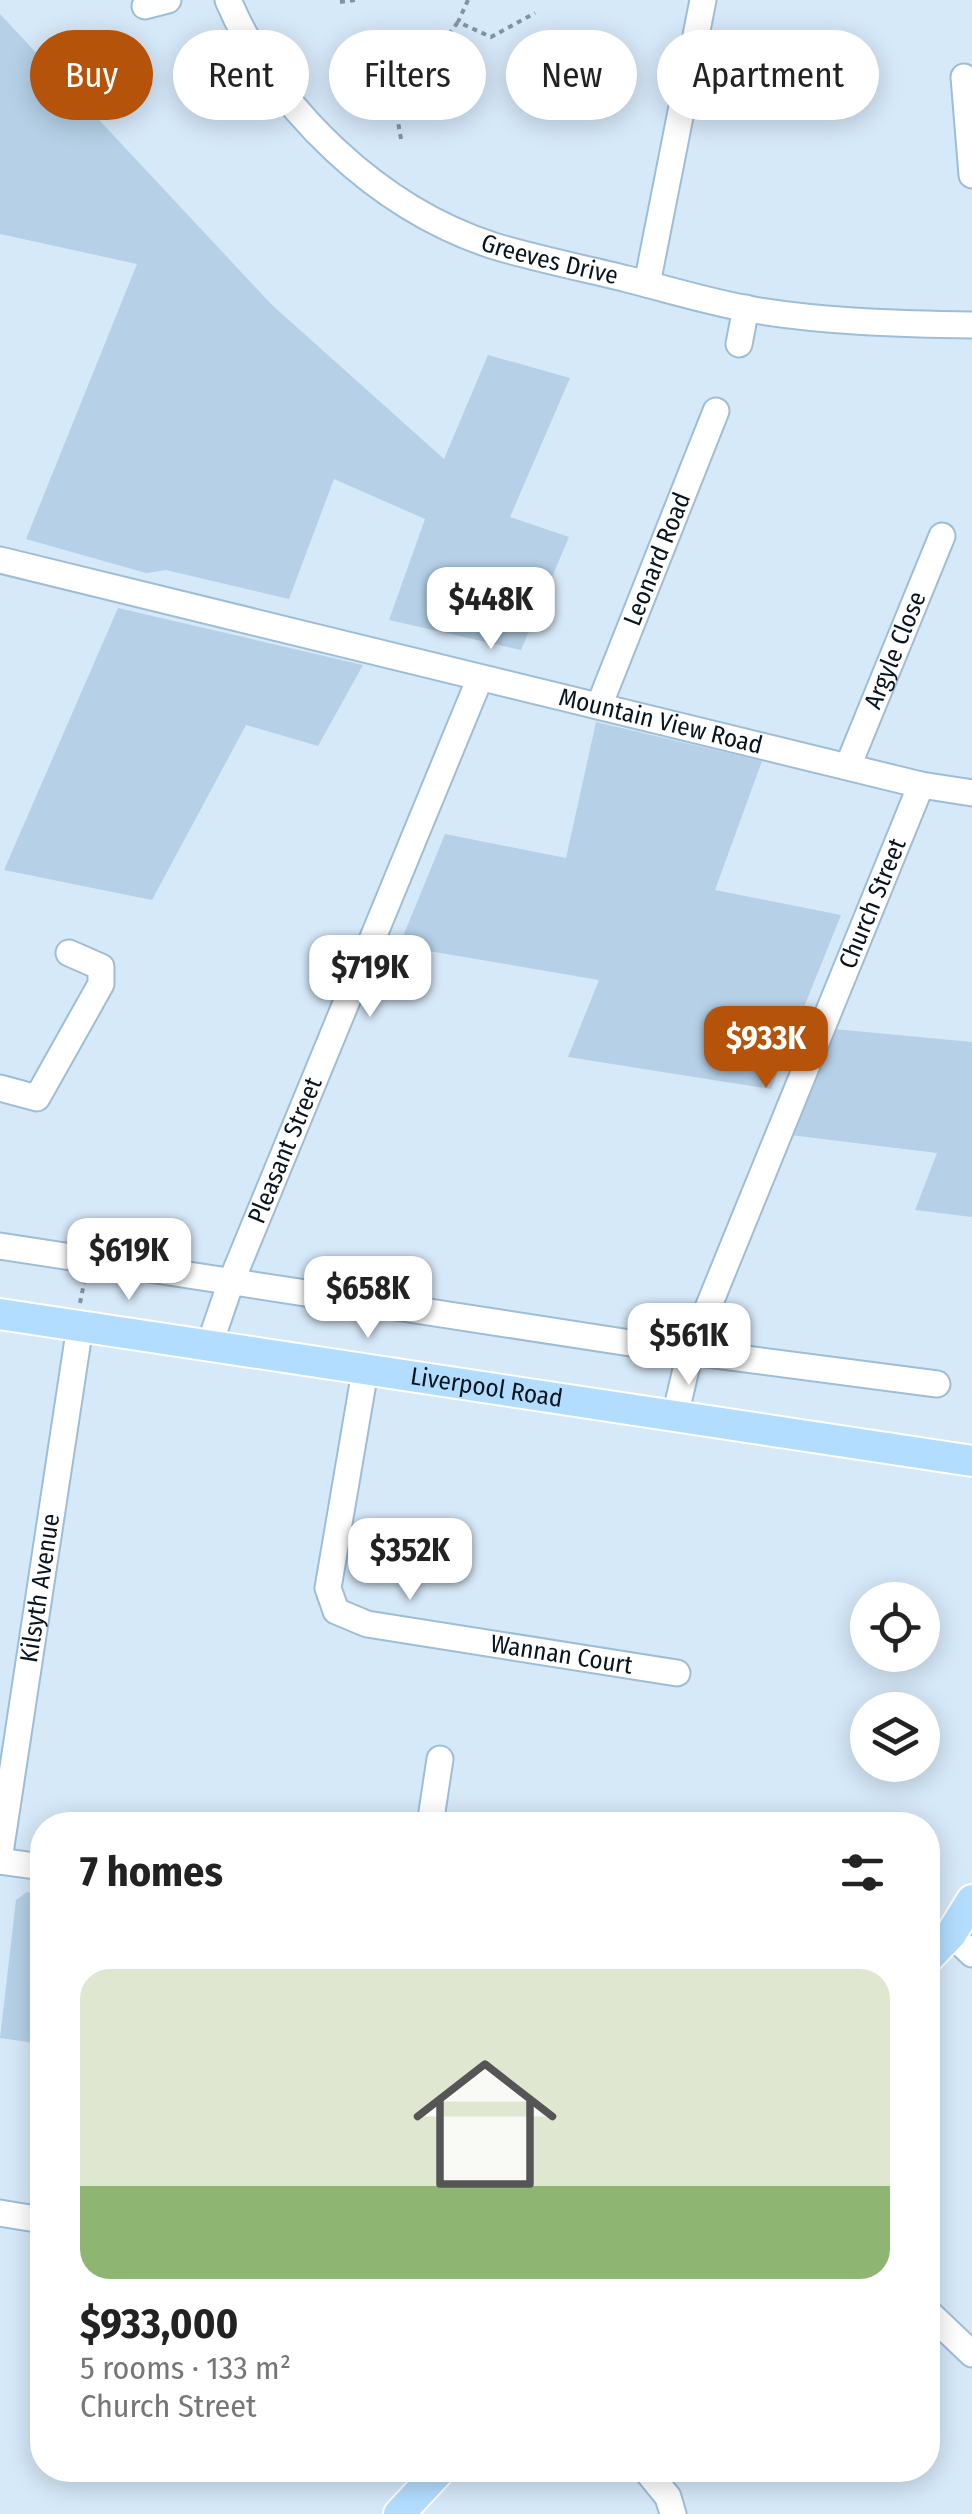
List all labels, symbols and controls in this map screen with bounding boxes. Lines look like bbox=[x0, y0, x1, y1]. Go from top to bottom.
chip: Buy bbox=[30, 30, 153, 120]
chip: Rent bbox=[173, 30, 309, 120]
chip: Filters bbox=[329, 30, 486, 120]
chip: New bbox=[506, 30, 637, 120]
chip: Apartment bbox=[657, 30, 879, 120]
street label: Greeves Drive bbox=[477, 228, 621, 291]
street label: Leonard Road bbox=[617, 488, 697, 630]
pin: $448K bbox=[421, 567, 561, 652]
text: $448K bbox=[449, 580, 533, 618]
street label: Argyle Close bbox=[858, 587, 933, 714]
street label: Mountain View Road bbox=[556, 682, 765, 761]
street label: Church Street bbox=[833, 833, 913, 973]
pin: $719K bbox=[300, 935, 440, 1020]
text: $719K bbox=[331, 948, 409, 986]
pin: $933K bbox=[696, 1006, 836, 1091]
text: $933K bbox=[726, 1019, 806, 1057]
street label: Pleasant Street bbox=[242, 1072, 329, 1228]
pin: $619K bbox=[59, 1218, 199, 1303]
text: $619K bbox=[89, 1231, 169, 1269]
pin: $658K bbox=[298, 1256, 438, 1341]
text: $658K bbox=[326, 1269, 410, 1307]
pin: $561K bbox=[619, 1303, 759, 1388]
text: $561K bbox=[650, 1316, 728, 1354]
street label: Liverpool Road bbox=[408, 1361, 565, 1414]
street label: Kilsyth Avenue bbox=[14, 1512, 66, 1664]
pin: $352K bbox=[340, 1518, 480, 1603]
text: $352K bbox=[370, 1531, 450, 1569]
map controls bbox=[850, 1582, 940, 1782]
button: locate bbox=[850, 1582, 940, 1672]
street label: Wannan Court bbox=[488, 1629, 635, 1681]
button: layers bbox=[850, 1692, 940, 1782]
icon: filters bbox=[835, 1845, 890, 1900]
text: 7 homes bbox=[80, 1847, 223, 1897]
icon: home bbox=[395, 2034, 575, 2214]
text: $933,000 bbox=[80, 2299, 239, 2349]
text: 5 rooms · 133 m² bbox=[80, 2349, 291, 2387]
text: Church Street bbox=[80, 2387, 257, 2425]

